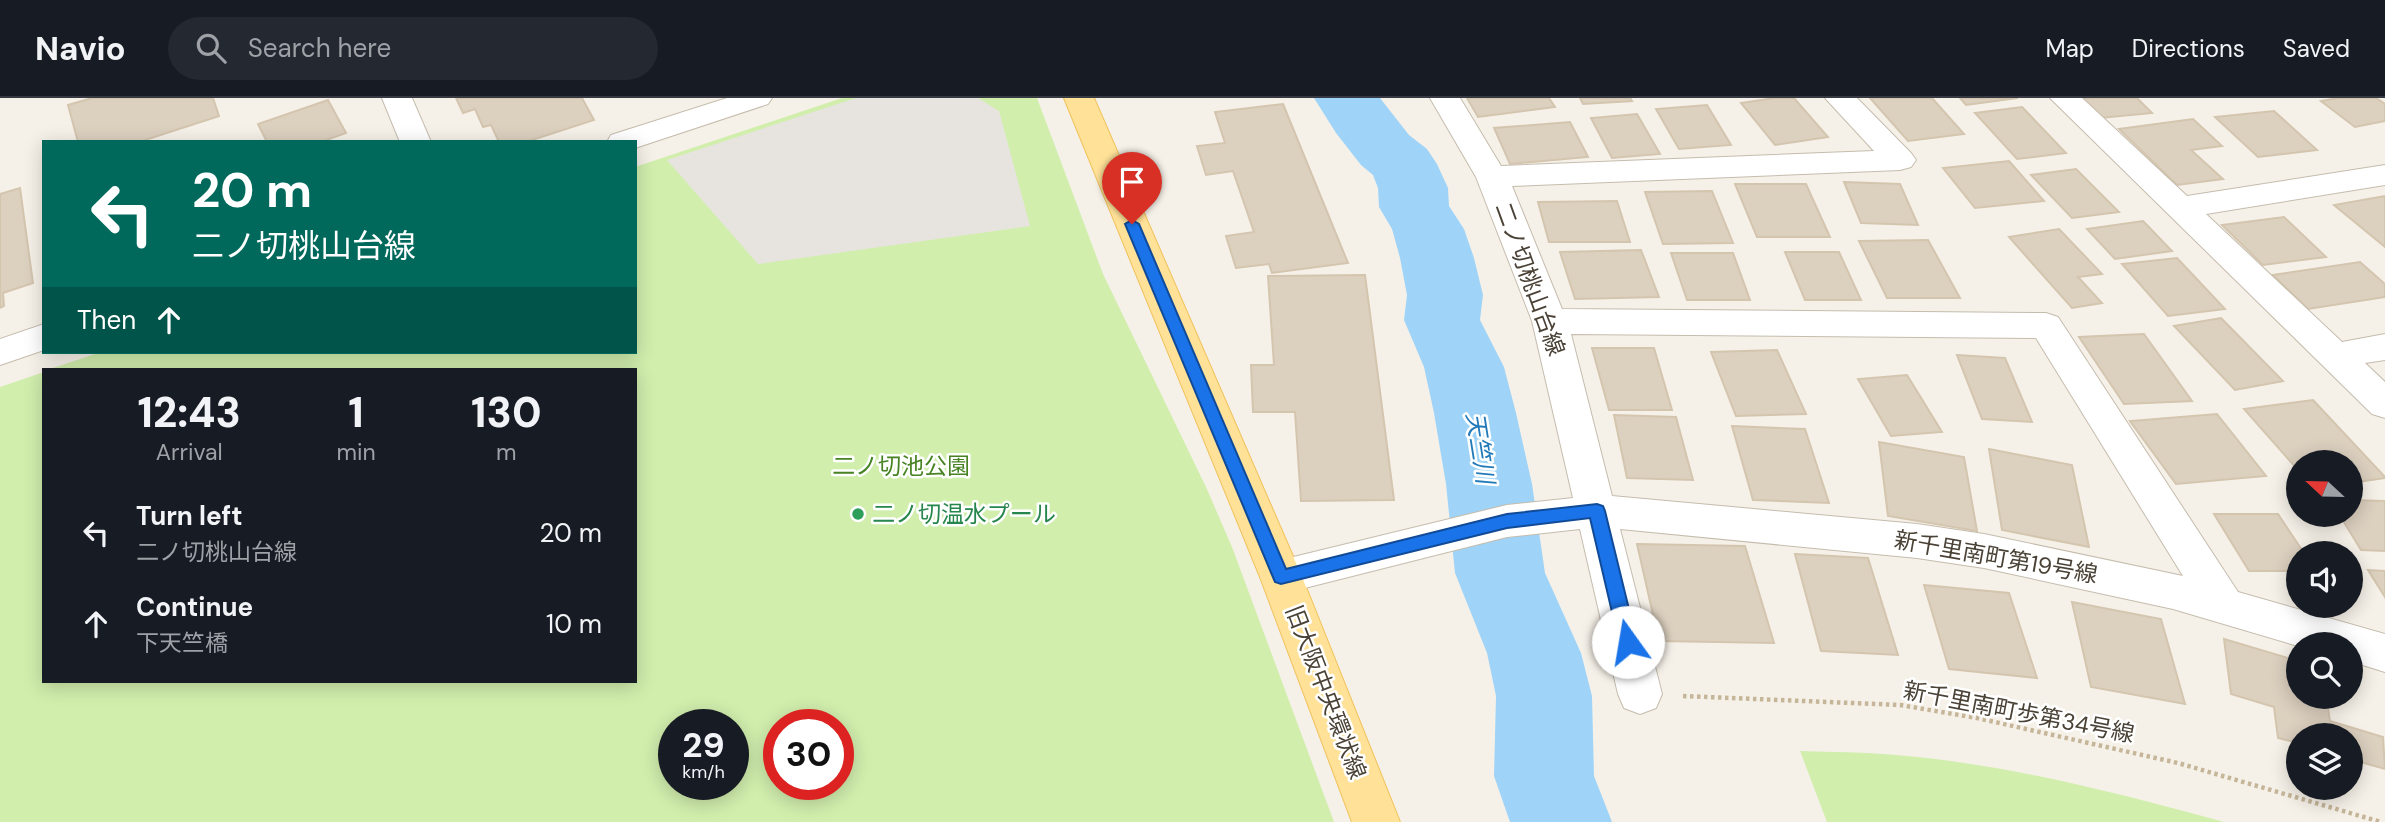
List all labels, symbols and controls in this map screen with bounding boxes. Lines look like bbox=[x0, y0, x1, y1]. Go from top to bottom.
search box bbox=[168, 17, 658, 80]
text: Navio bbox=[35, 27, 126, 70]
icon: search bbox=[192, 29, 230, 67]
text: Search here bbox=[248, 31, 391, 65]
text: Map bbox=[2046, 33, 2094, 64]
text: Directions bbox=[2132, 33, 2245, 64]
text: Saved bbox=[2283, 33, 2350, 64]
pin bbox=[1102, 152, 1162, 224]
text: 20 m bbox=[192, 158, 312, 222]
icon: arrive bbox=[1113, 163, 1151, 201]
icon: left bbox=[77, 168, 168, 259]
street label: 二ノ切桃山台線 bbox=[1488, 198, 1572, 360]
text: 二ノ切桃山台線 bbox=[192, 225, 416, 267]
icon: ahead bbox=[150, 301, 188, 339]
text: Then bbox=[77, 303, 136, 337]
text: 12:43 bbox=[137, 385, 241, 440]
text: 1 bbox=[348, 385, 364, 440]
text: 130 bbox=[471, 385, 542, 440]
water label: 天竺川 bbox=[1460, 410, 1502, 489]
text: Arrival bbox=[156, 437, 223, 467]
text: min bbox=[336, 437, 376, 467]
text: m bbox=[496, 437, 517, 467]
north arrow bbox=[2286, 450, 2362, 527]
map controls bbox=[2286, 450, 2363, 800]
park label: 二ノ切池公園 bbox=[832, 451, 970, 481]
text: Turn left bbox=[136, 499, 243, 533]
place label: 二ノ切温水プール bbox=[872, 499, 1056, 529]
marker: 二ノ切温水プール bbox=[850, 506, 866, 522]
icon: left bbox=[77, 514, 115, 552]
text: 20 m bbox=[539, 516, 602, 550]
street label: 新千里南町第19号線 bbox=[1892, 524, 2100, 590]
text: 二ノ切桃山台線 bbox=[136, 537, 297, 567]
button: sound bbox=[2286, 541, 2363, 618]
text: Continue bbox=[136, 590, 253, 624]
street label: 旧大阪中央環状線 bbox=[1279, 601, 1373, 783]
icon: ahead bbox=[77, 605, 115, 643]
position arrow bbox=[1591, 605, 1665, 679]
text: 10 m bbox=[546, 607, 602, 641]
text: 下天竺橋 bbox=[136, 628, 228, 658]
button: search bbox=[2286, 632, 2363, 709]
street label: 新千里南町歩第34号線 bbox=[1901, 675, 2137, 749]
speed limit sign: 30 bbox=[763, 709, 854, 800]
text: 29 bbox=[682, 722, 725, 768]
button: layers bbox=[2286, 723, 2363, 800]
text: km/h bbox=[682, 760, 725, 784]

